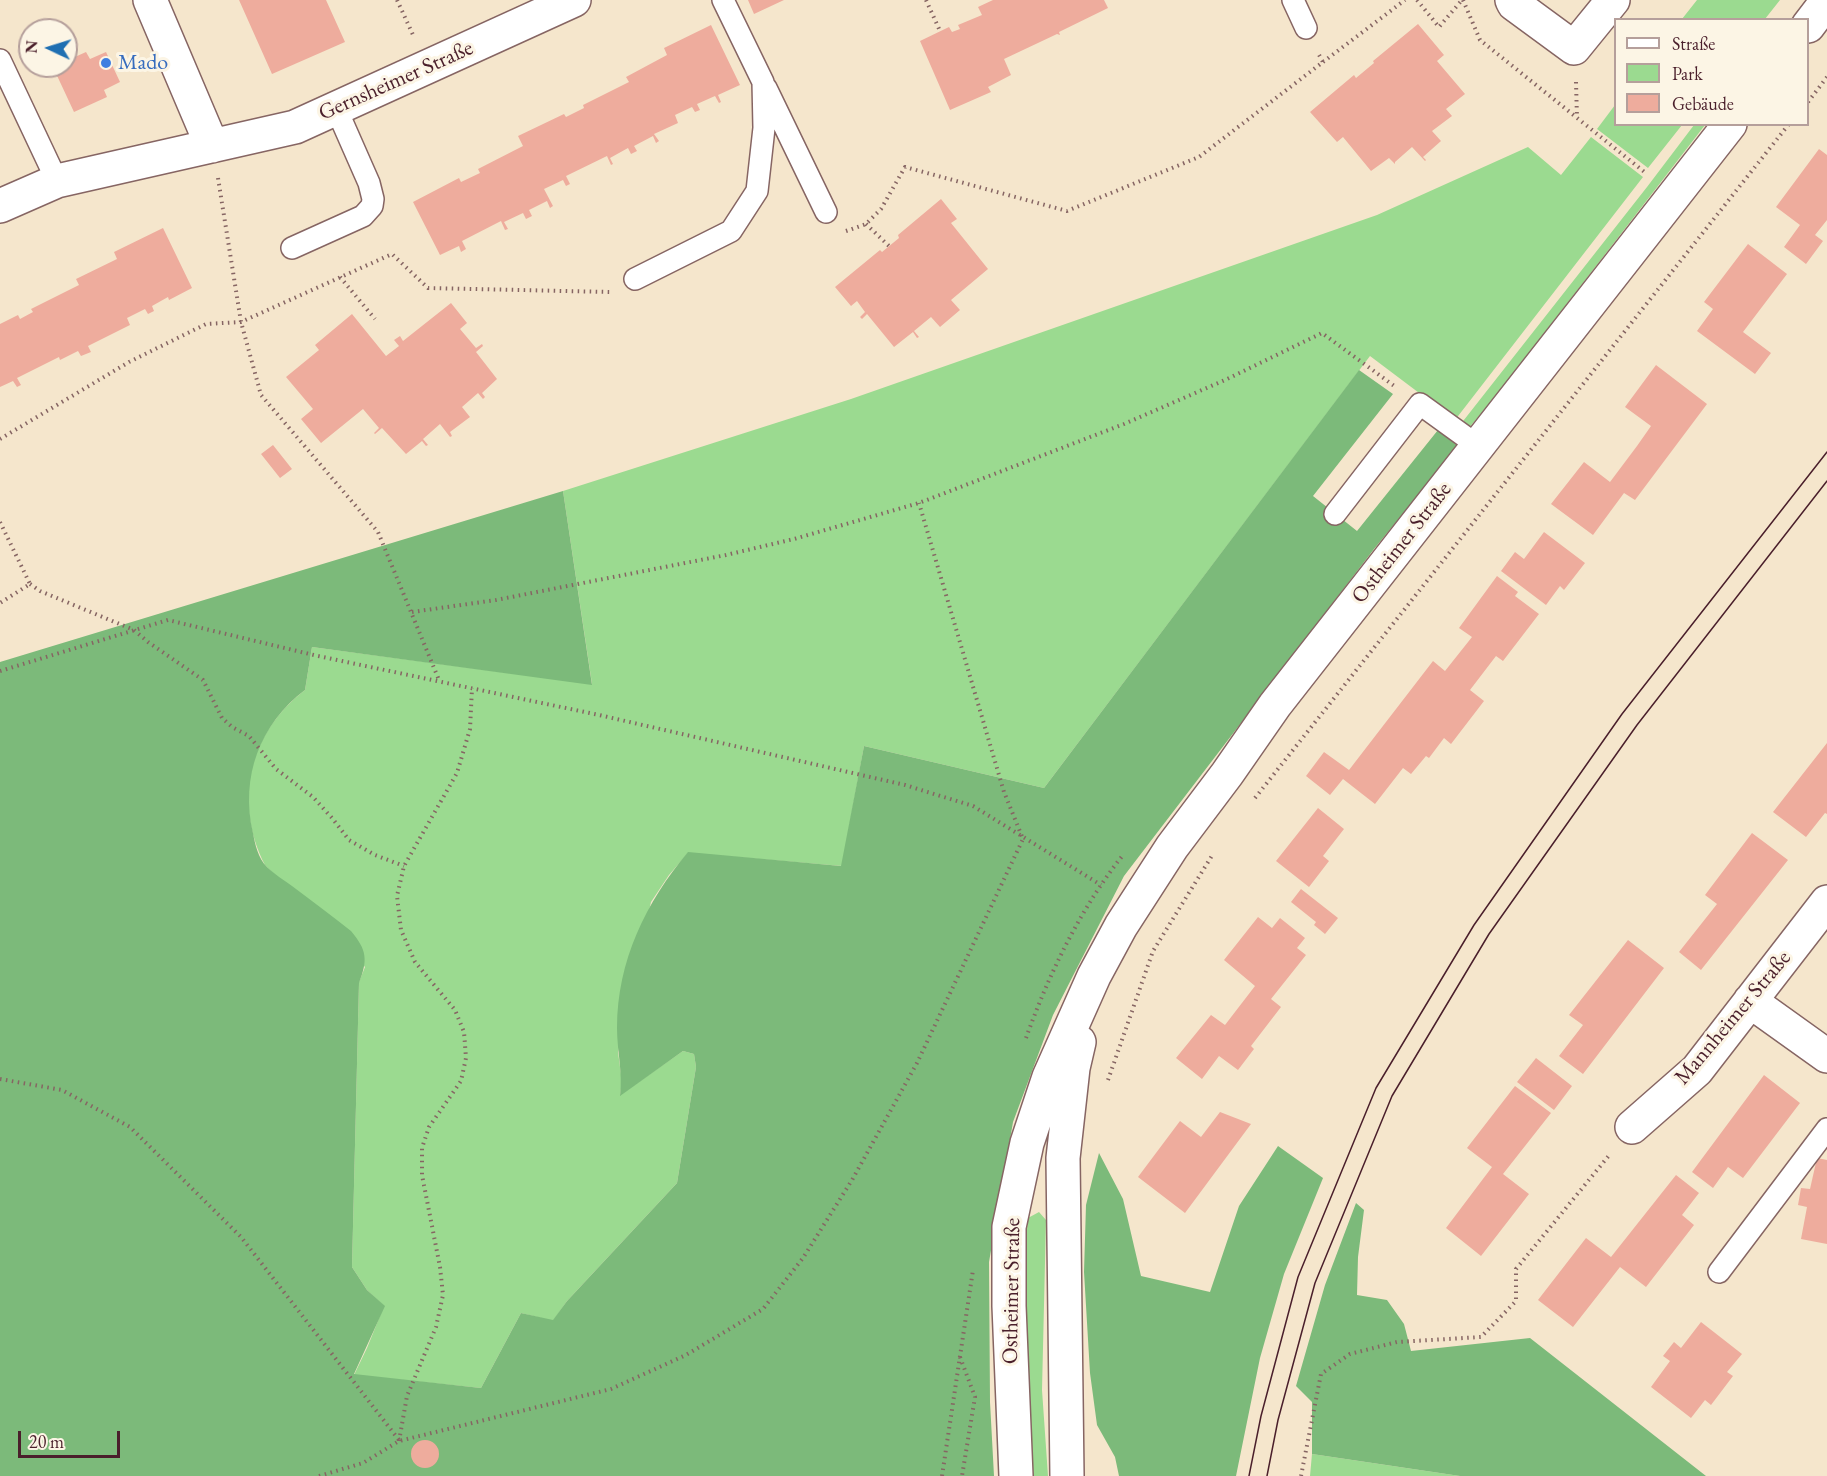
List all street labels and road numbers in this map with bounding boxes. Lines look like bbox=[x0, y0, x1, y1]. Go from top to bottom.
street label: Gernsheimer Straße bbox=[315, 35, 477, 127]
street label: Ostheimer Straße bbox=[1347, 477, 1457, 609]
street label: Mannheimer Straße bbox=[1669, 946, 1797, 1090]
street label: Ostheimer Straße bbox=[998, 1218, 1026, 1364]

